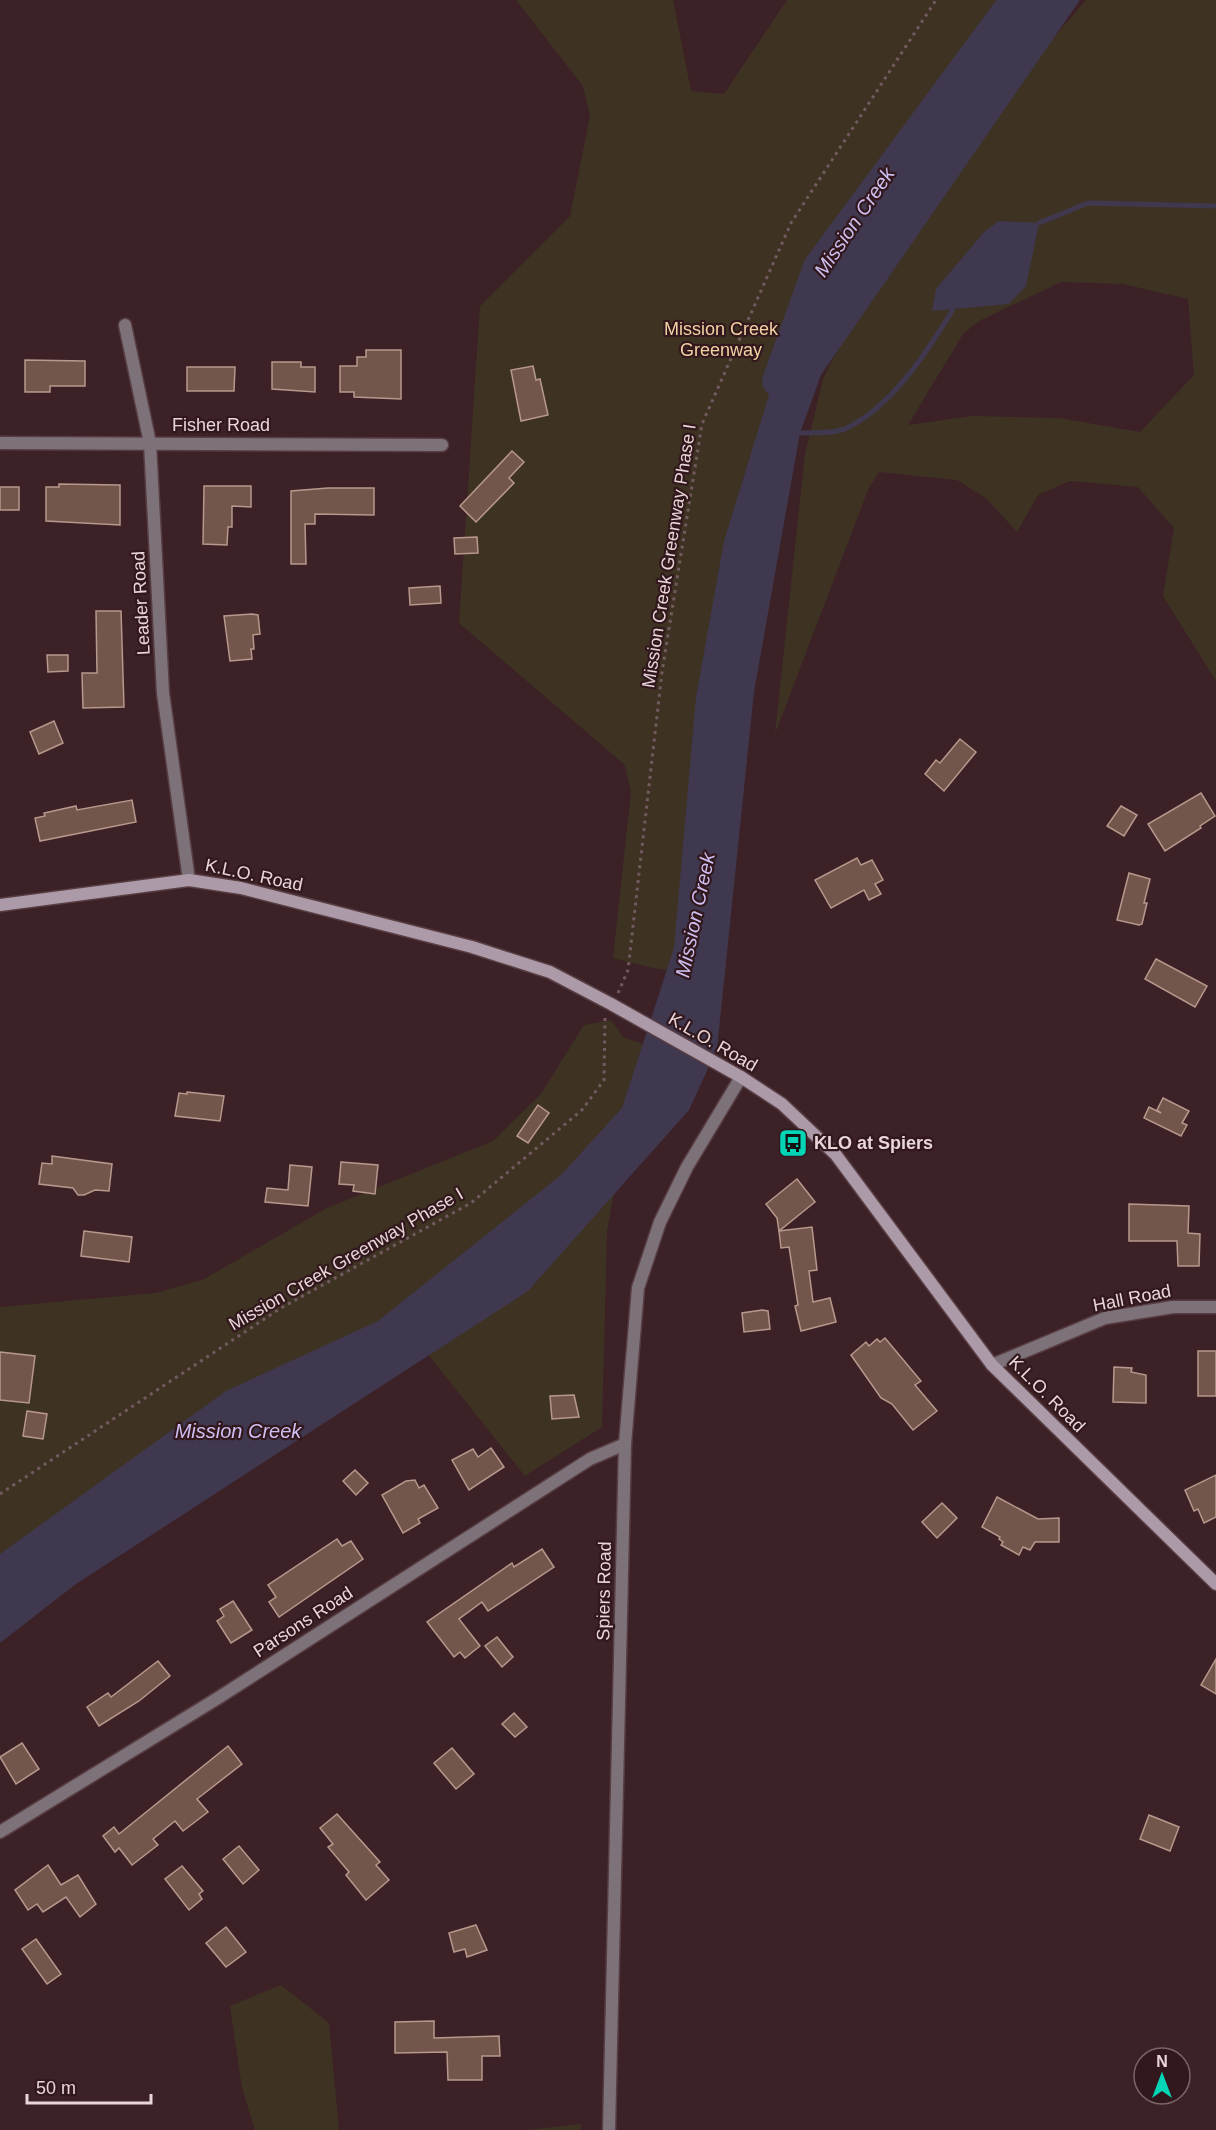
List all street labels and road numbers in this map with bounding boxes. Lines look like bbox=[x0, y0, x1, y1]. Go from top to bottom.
street label: Fisher Road bbox=[172, 415, 270, 435]
street label: Mission Creek Greenway Phase I bbox=[638, 423, 700, 689]
street label: Leader Road bbox=[128, 551, 154, 655]
street label: K.L.O. Road bbox=[203, 855, 305, 895]
street label: K.L.O. Road bbox=[665, 1009, 761, 1075]
street label: Mission Creek Greenway Phase I bbox=[225, 1184, 467, 1334]
street label: Hall Road bbox=[1091, 1281, 1173, 1315]
street label: K.L.O. Road bbox=[1005, 1352, 1089, 1436]
street label: Spiers Road bbox=[593, 1541, 615, 1641]
street label: Parsons Road bbox=[250, 1583, 356, 1661]

